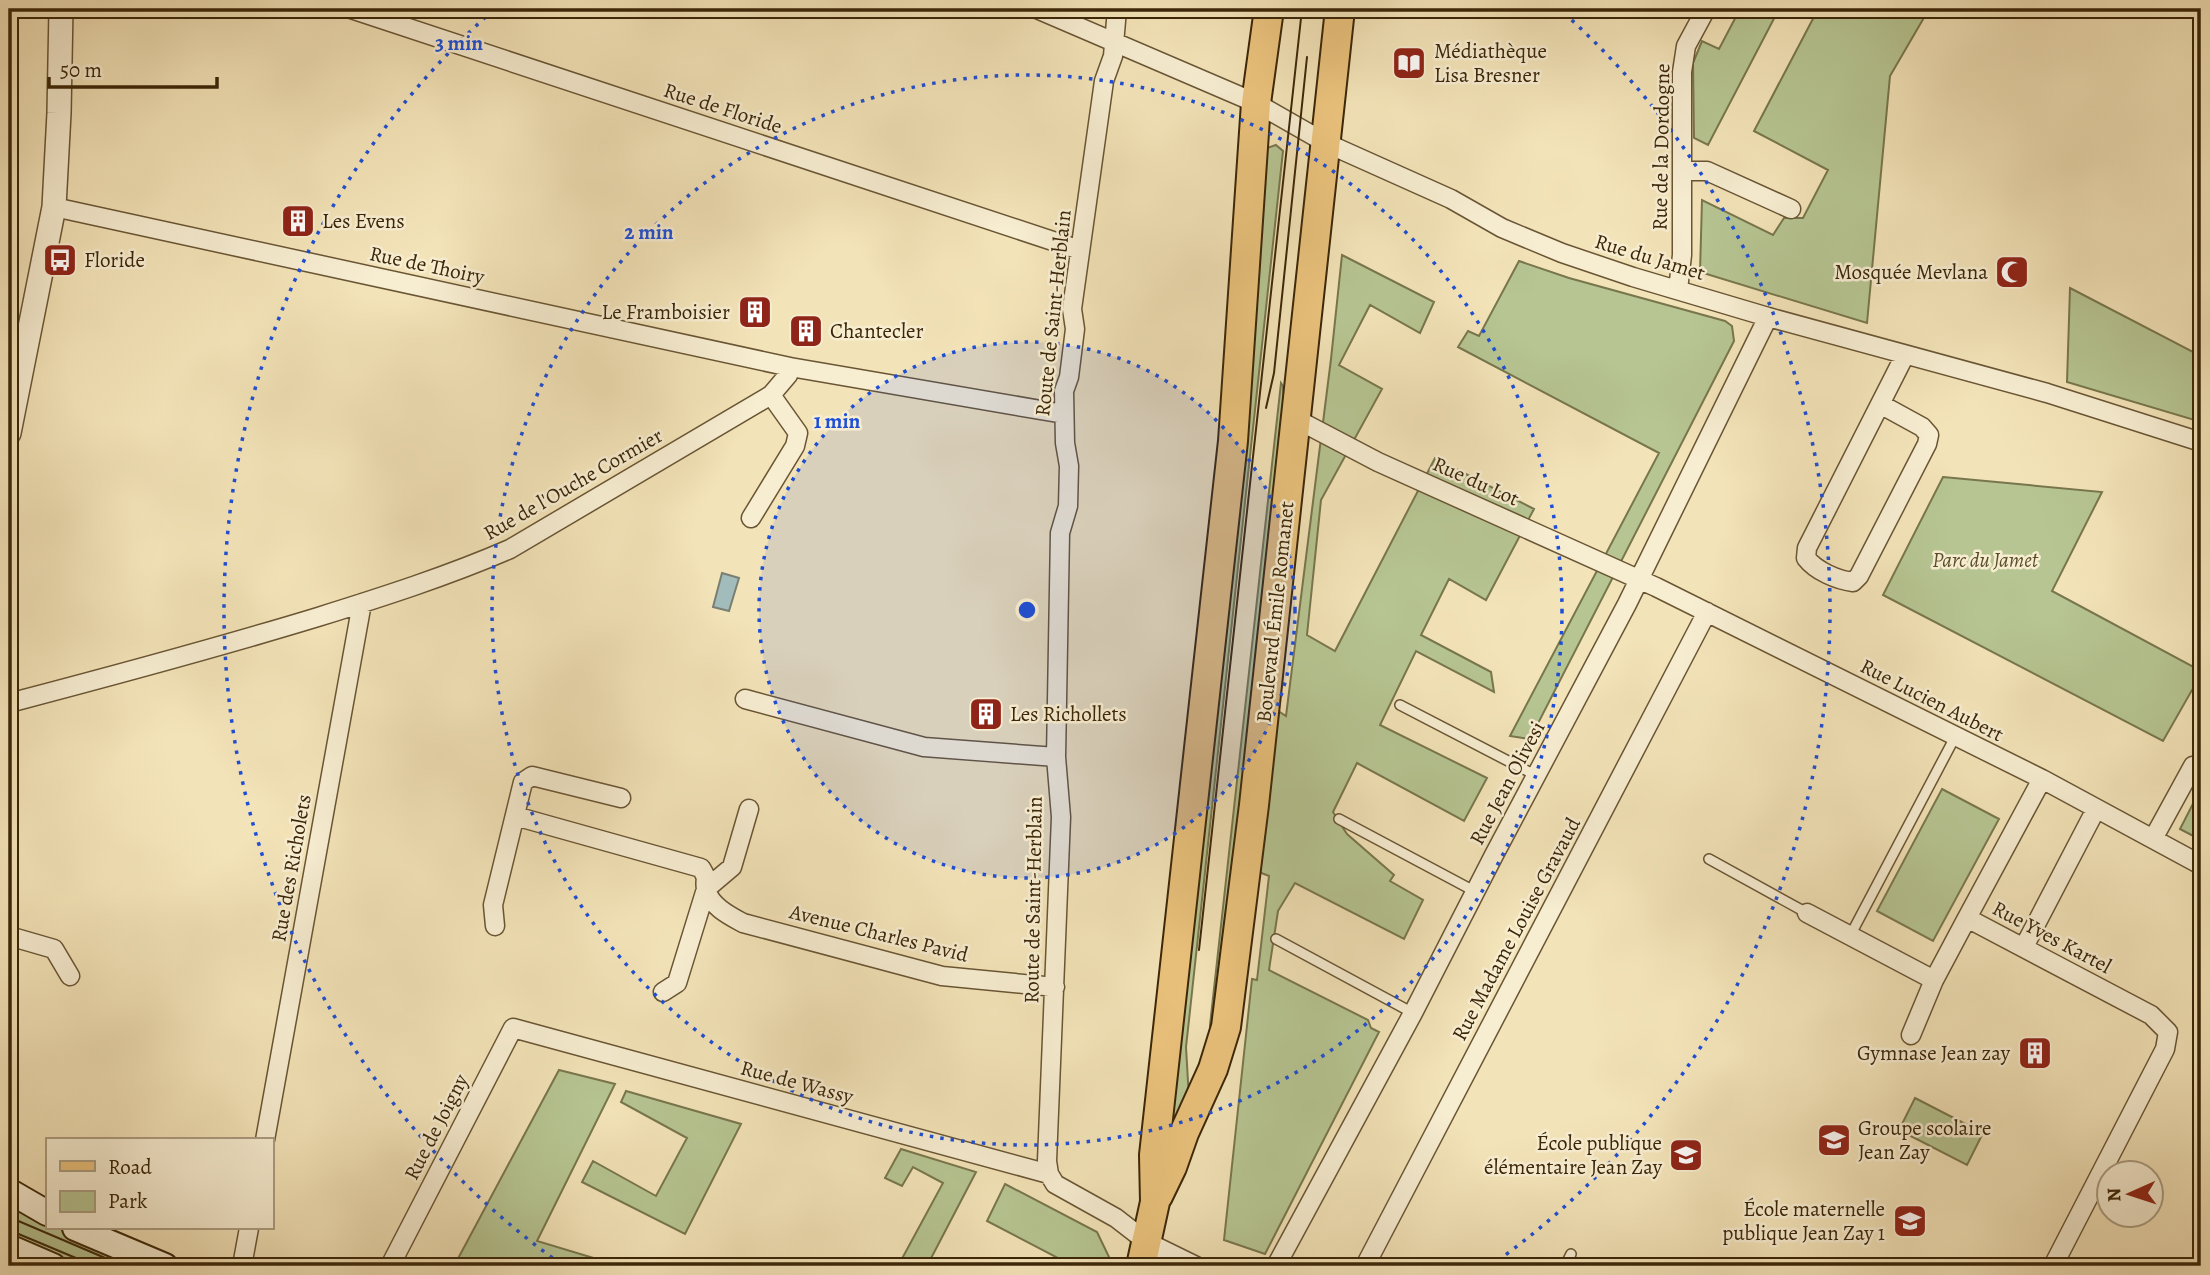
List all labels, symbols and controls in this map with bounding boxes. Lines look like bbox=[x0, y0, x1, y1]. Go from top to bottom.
text: 3 min bbox=[435, 29, 483, 57]
place label: Médiathèque Lisa Bresner bbox=[1434, 37, 1547, 89]
library icon: Médiathèque Lisa Bresner bbox=[1390, 44, 1428, 82]
scale bar bbox=[49, 46, 217, 90]
text: 50 m bbox=[60, 56, 102, 84]
street label: Rue de la Dordogne bbox=[1646, 63, 1676, 231]
street label: Rue de Floride bbox=[660, 76, 786, 140]
building icon: Les Evens bbox=[279, 202, 317, 240]
place label: Les Evens bbox=[322, 207, 405, 235]
street label: Route de Saint-Herblain bbox=[1028, 208, 1078, 418]
text: 2 min bbox=[624, 218, 674, 246]
street label: Rue du Jamet bbox=[1592, 227, 1709, 287]
street label: Rue de Thoiry bbox=[367, 239, 488, 291]
bus stop icon: Floride bbox=[41, 241, 79, 279]
place label: Floride bbox=[84, 246, 145, 274]
mosque icon: Mosquée Mevlana bbox=[1993, 253, 2031, 291]
place label: Mosquée Mevlana bbox=[1834, 258, 1988, 286]
building icon: Le Framboisier bbox=[736, 293, 774, 331]
place label: Le Framboisier bbox=[602, 298, 730, 326]
building icon: Chantecler bbox=[787, 312, 825, 350]
place label: Chantecler bbox=[830, 317, 923, 345]
text: 1 min bbox=[814, 407, 861, 435]
street label: Rue de l'Ouche Cormier bbox=[478, 421, 668, 547]
street label: Rue du Lot bbox=[1428, 450, 1524, 513]
street label: Boulevard Émile Romanet bbox=[1249, 500, 1301, 724]
park label: Parc du Jamet bbox=[1932, 546, 2039, 574]
centre of rings bbox=[1015, 598, 1039, 622]
street label: Rue Lucien Aubert bbox=[1856, 652, 2008, 748]
building icon: Les Richollets bbox=[967, 695, 1005, 733]
place label: Les Richollets bbox=[1010, 700, 1127, 728]
street label: Rue Jean Olivesi bbox=[1463, 716, 1551, 850]
street label: Rue des Richolets bbox=[264, 792, 318, 944]
street label: Route de Saint-Herblain bbox=[1017, 796, 1049, 1004]
street label: Rue Madame Louise Gravaud bbox=[1445, 812, 1587, 1046]
street label: Rue Yves Kartel bbox=[1988, 894, 2116, 980]
street label: Avenue Charles Pavid bbox=[786, 897, 972, 969]
building icon: Gymnase Jean zay bbox=[2016, 1034, 2054, 1072]
place label: Gymnase Jean zay bbox=[1857, 1039, 2011, 1067]
street label: Rue de Wassy bbox=[737, 1053, 857, 1111]
street label: Rue de Joigny bbox=[397, 1069, 475, 1185]
place label: Groupe scolaire Jean Zay bbox=[1858, 1114, 1991, 1166]
school or university icon: Groupe scolaire Jean Zay bbox=[1815, 1121, 1853, 1159]
place label: École publique élémentaire Jean Zay bbox=[1484, 1129, 1663, 1181]
school or university icon: École publique élémentaire Jean Zay bbox=[1667, 1136, 1705, 1174]
legend bbox=[46, 1138, 273, 1230]
text: Road bbox=[108, 1153, 152, 1181]
north arrow bbox=[2094, 1160, 2164, 1230]
text: Park bbox=[108, 1187, 148, 1215]
text: N bbox=[2101, 1187, 2127, 1202]
place label: École maternelle publique Jean Zay 1 bbox=[1722, 1195, 1885, 1247]
school or university icon: École maternelle publique Jean Zay 1 bbox=[1891, 1202, 1929, 1240]

